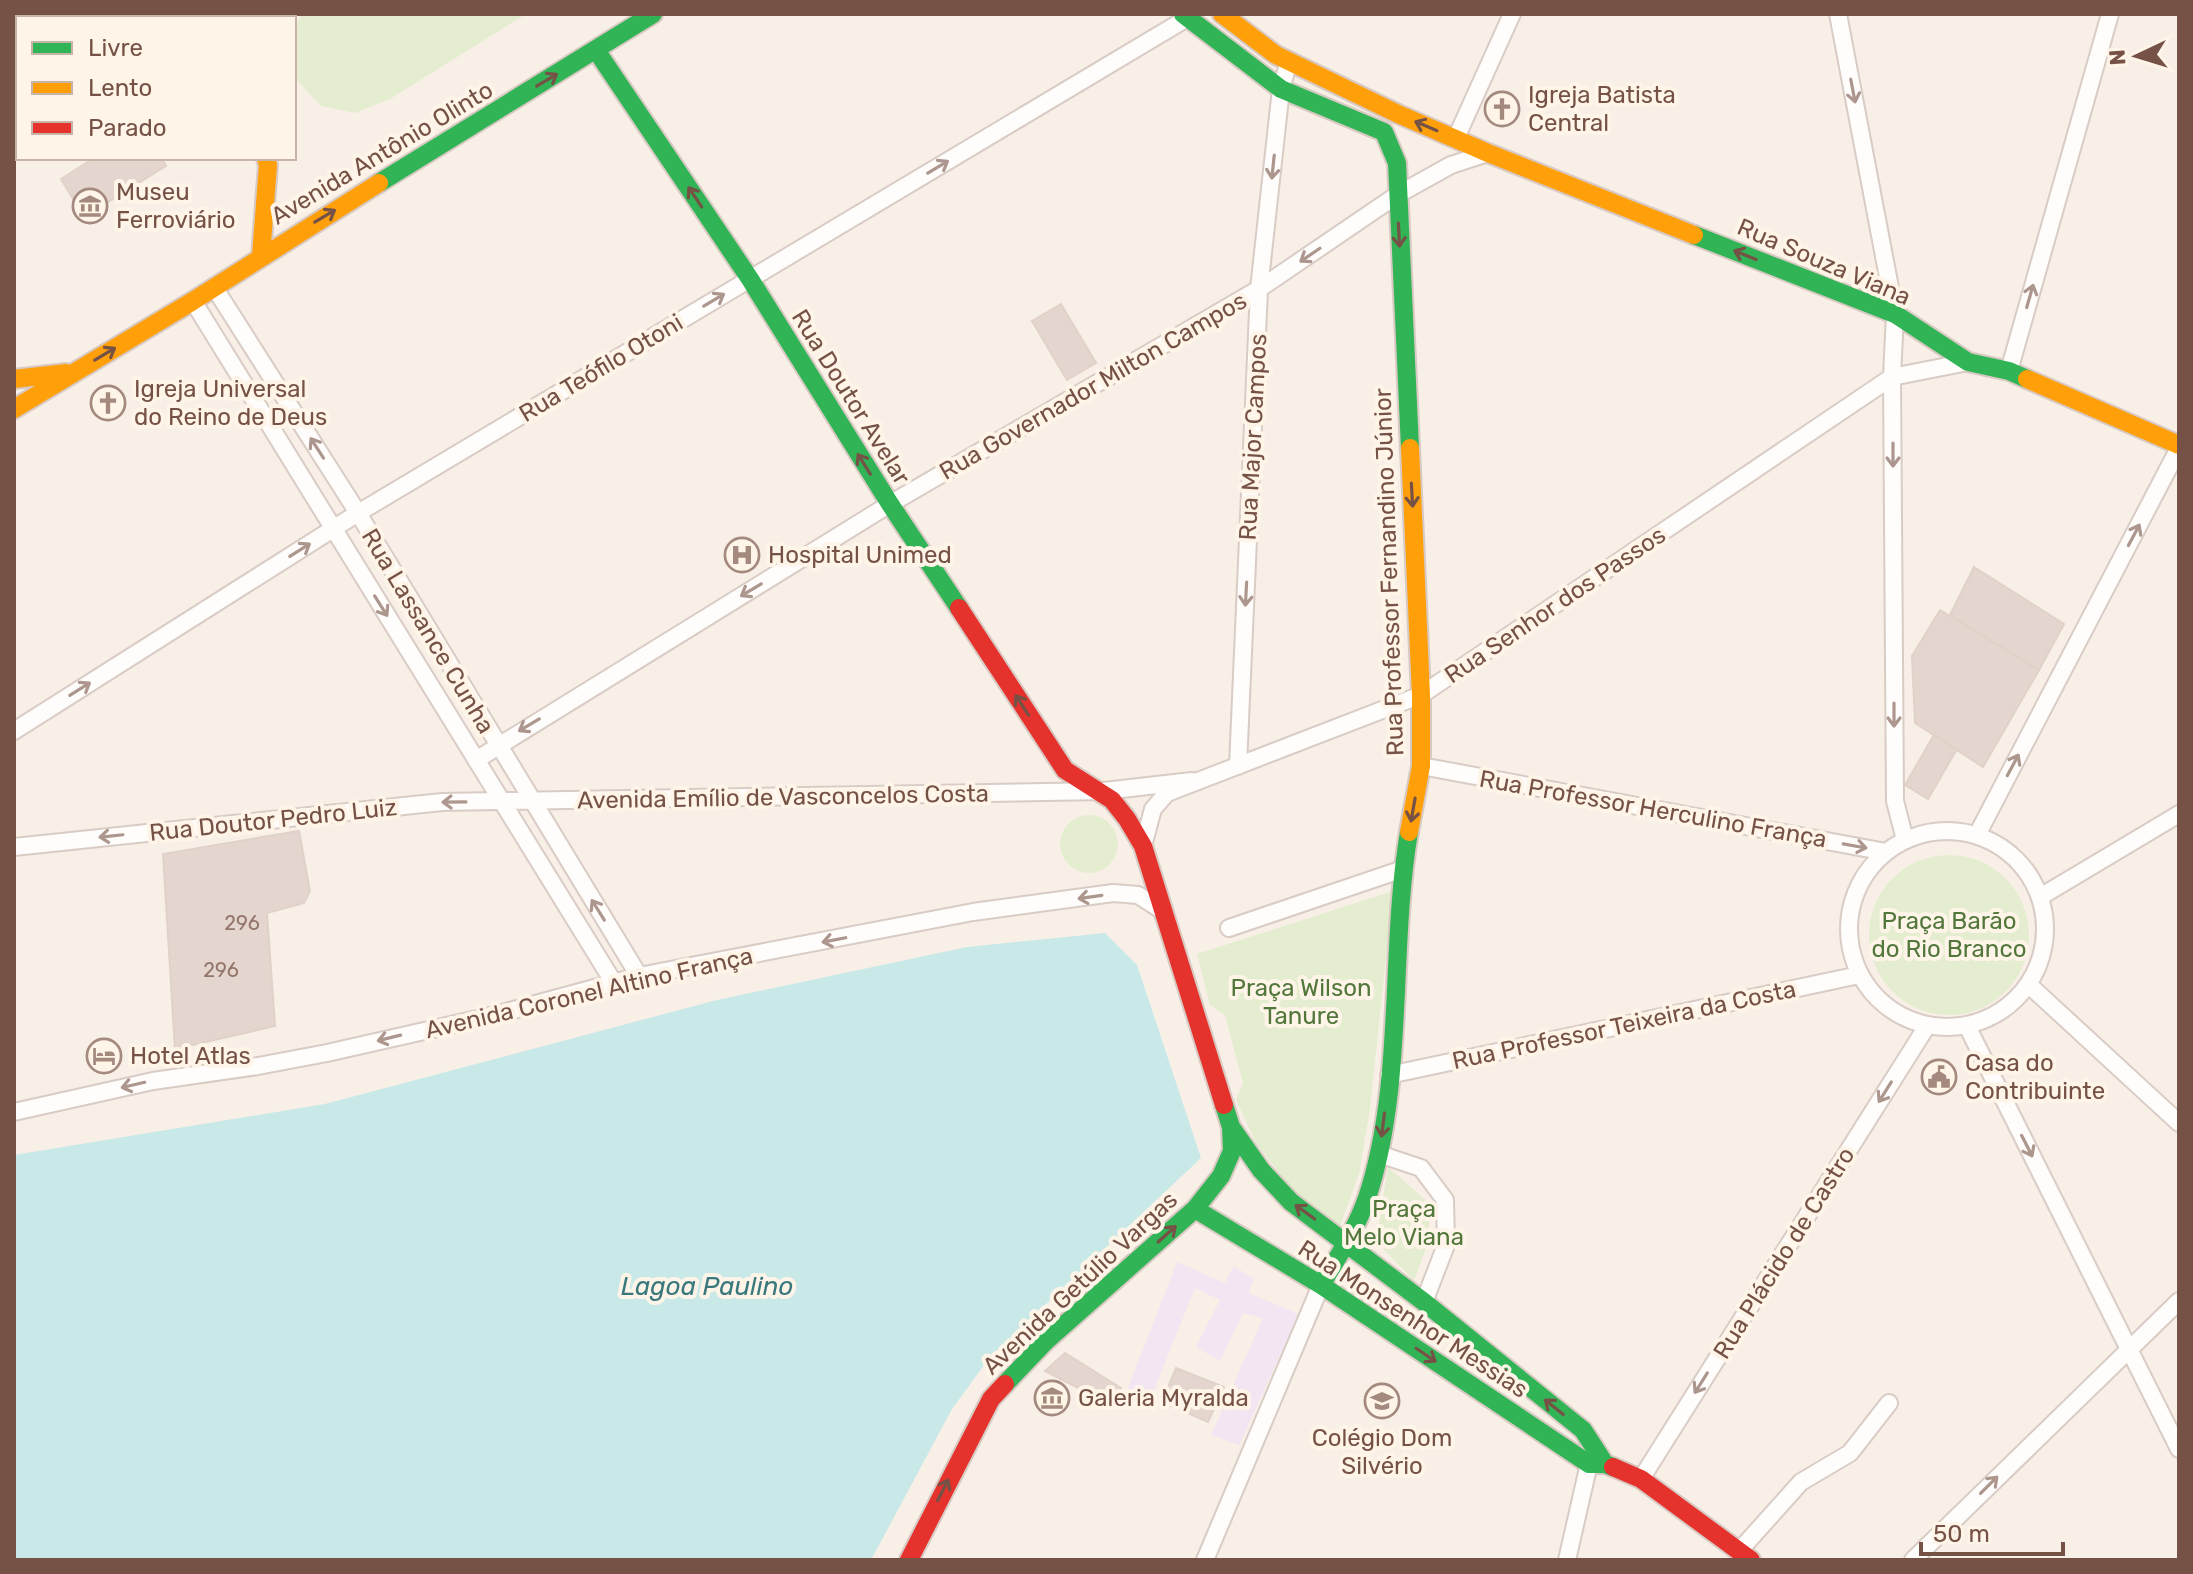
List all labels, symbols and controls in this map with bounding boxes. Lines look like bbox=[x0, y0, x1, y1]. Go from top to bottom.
legend bbox=[16, 16, 296, 160]
north arrow bbox=[2097, 16, 2177, 96]
text: Livre bbox=[88, 34, 143, 62]
text: N bbox=[2104, 49, 2132, 66]
one-way arrow bbox=[535, 72, 558, 88]
text: Lento bbox=[88, 74, 152, 102]
street label: Avenida Antônio Olinto bbox=[266, 76, 498, 230]
one-way arrow bbox=[1846, 77, 1861, 103]
place label: Igreja Batista Central bbox=[1528, 81, 1676, 137]
church icon: Igreja Batista Central bbox=[1483, 90, 1521, 128]
text: Parado bbox=[88, 114, 167, 142]
one-way arrow bbox=[1414, 117, 1439, 132]
one-way arrow bbox=[1265, 153, 1280, 180]
one-way arrow bbox=[926, 159, 949, 175]
place label: Museu Ferroviário bbox=[116, 178, 236, 234]
museum icon: Museu Ferroviário bbox=[71, 187, 109, 225]
one-way arrow bbox=[687, 187, 703, 209]
one-way arrow bbox=[313, 208, 336, 224]
street label: Rua Souza Viana bbox=[1733, 213, 1915, 311]
one-way arrow bbox=[1392, 221, 1407, 248]
one-way arrow bbox=[1299, 246, 1321, 263]
one-way arrow bbox=[1733, 246, 1758, 261]
one-way arrow bbox=[2023, 284, 2038, 310]
street label: Rua Governador Milton Campos bbox=[935, 286, 1251, 486]
one-way arrow bbox=[702, 292, 725, 308]
street label: Rua Doutor Avelar bbox=[786, 304, 916, 490]
street label: Rua Teófilo Otoni bbox=[514, 308, 688, 428]
street label: Rua Major Campos bbox=[1234, 333, 1272, 541]
one-way arrow bbox=[93, 346, 116, 362]
place label: Igreja Universal do Reino de Deus bbox=[134, 375, 327, 431]
church icon: Igreja Universal do Reino de Deus bbox=[89, 384, 127, 422]
street label: Rua Professor Fernandino Júnior bbox=[1369, 388, 1409, 756]
one-way arrow bbox=[309, 438, 326, 460]
one-way arrow bbox=[1885, 441, 1900, 468]
one-way arrow bbox=[856, 453, 872, 476]
one-way arrow bbox=[1404, 481, 1419, 508]
street label: Rua Senhor dos Passos bbox=[1439, 521, 1671, 689]
street label: Rua Lassance Cunha bbox=[356, 524, 500, 738]
one-way arrow bbox=[2126, 524, 2142, 547]
hospital icon: Hospital Unimed bbox=[723, 536, 761, 574]
place label: Hospital Unimed bbox=[768, 541, 952, 569]
one-way arrow bbox=[288, 542, 311, 558]
one-way arrow bbox=[1238, 580, 1253, 607]
one-way arrow bbox=[740, 582, 763, 598]
one-way arrow bbox=[373, 594, 389, 617]
one-way arrow bbox=[68, 680, 91, 696]
one-way arrow bbox=[1014, 694, 1030, 717]
one-way arrow bbox=[1886, 701, 1902, 728]
one-way arrow bbox=[518, 718, 541, 734]
one-way arrow bbox=[2006, 754, 2022, 778]
street label: Rua Professor Herculino França bbox=[1477, 765, 1829, 853]
street label: Avenida Emílio de Vasconcelos Costa bbox=[577, 779, 989, 815]
street label: Rua Doutor Pedro Luiz bbox=[148, 793, 398, 847]
one-way arrow bbox=[441, 795, 468, 810]
one-way arrow bbox=[1405, 797, 1420, 822]
one-way arrow bbox=[98, 829, 125, 844]
one-way arrow bbox=[1842, 840, 1868, 855]
one-way arrow bbox=[1077, 889, 1104, 904]
one-way arrow bbox=[589, 899, 605, 922]
park label: Praça Barão do Rio Branco bbox=[1872, 907, 2026, 963]
house number: 296 bbox=[224, 911, 260, 935]
one-way arrow bbox=[822, 933, 847, 948]
street label: Avenida Coronel Altino França bbox=[423, 942, 755, 1044]
house number: 296 bbox=[203, 958, 239, 982]
park label: Praça Wilson Tanure bbox=[1231, 974, 1372, 1030]
street label: Rua Professor Teixeira da Costa bbox=[1450, 975, 1798, 1075]
one-way arrow bbox=[376, 1031, 402, 1046]
hotel icon: Hotel Atlas bbox=[85, 1037, 123, 1075]
place label: Hotel Atlas bbox=[130, 1042, 251, 1070]
place label: Casa do Contribuinte bbox=[1965, 1049, 2105, 1105]
public building icon: Casa do Contribuinte bbox=[1920, 1058, 1958, 1096]
one-way arrow bbox=[121, 1078, 147, 1093]
one-way arrow bbox=[1877, 1080, 1893, 1103]
one-way arrow bbox=[1375, 1111, 1390, 1137]
one-way arrow bbox=[2020, 1134, 2036, 1158]
street label: Rua Plácido de Castro bbox=[1708, 1142, 1860, 1364]
street label: Avenida Getúlio Vargas bbox=[977, 1186, 1183, 1380]
park label: Praça Melo Viana bbox=[1344, 1195, 1464, 1251]
one-way arrow bbox=[1295, 1203, 1316, 1220]
one-way arrow bbox=[1156, 1225, 1176, 1243]
street label: Rua Monsenhor Messias bbox=[1293, 1234, 1533, 1404]
water label: Lagoa Paulino bbox=[621, 1271, 793, 1302]
one-way arrow bbox=[1415, 1347, 1437, 1364]
one-way arrow bbox=[1693, 1371, 1709, 1394]
museum icon: Galeria Myralda bbox=[1033, 1379, 1071, 1417]
school or university icon: Colégio Dom Silvério bbox=[1363, 1382, 1401, 1420]
place label: Galeria Myralda bbox=[1078, 1384, 1249, 1412]
one-way arrow bbox=[1544, 1398, 1565, 1415]
place label: Colégio Dom Silvério bbox=[1312, 1424, 1452, 1480]
one-way arrow bbox=[1979, 1476, 1999, 1495]
one-way arrow bbox=[935, 1478, 951, 1502]
scale bar bbox=[1921, 1506, 2063, 1556]
text: 50 m bbox=[1933, 1520, 1990, 1548]

